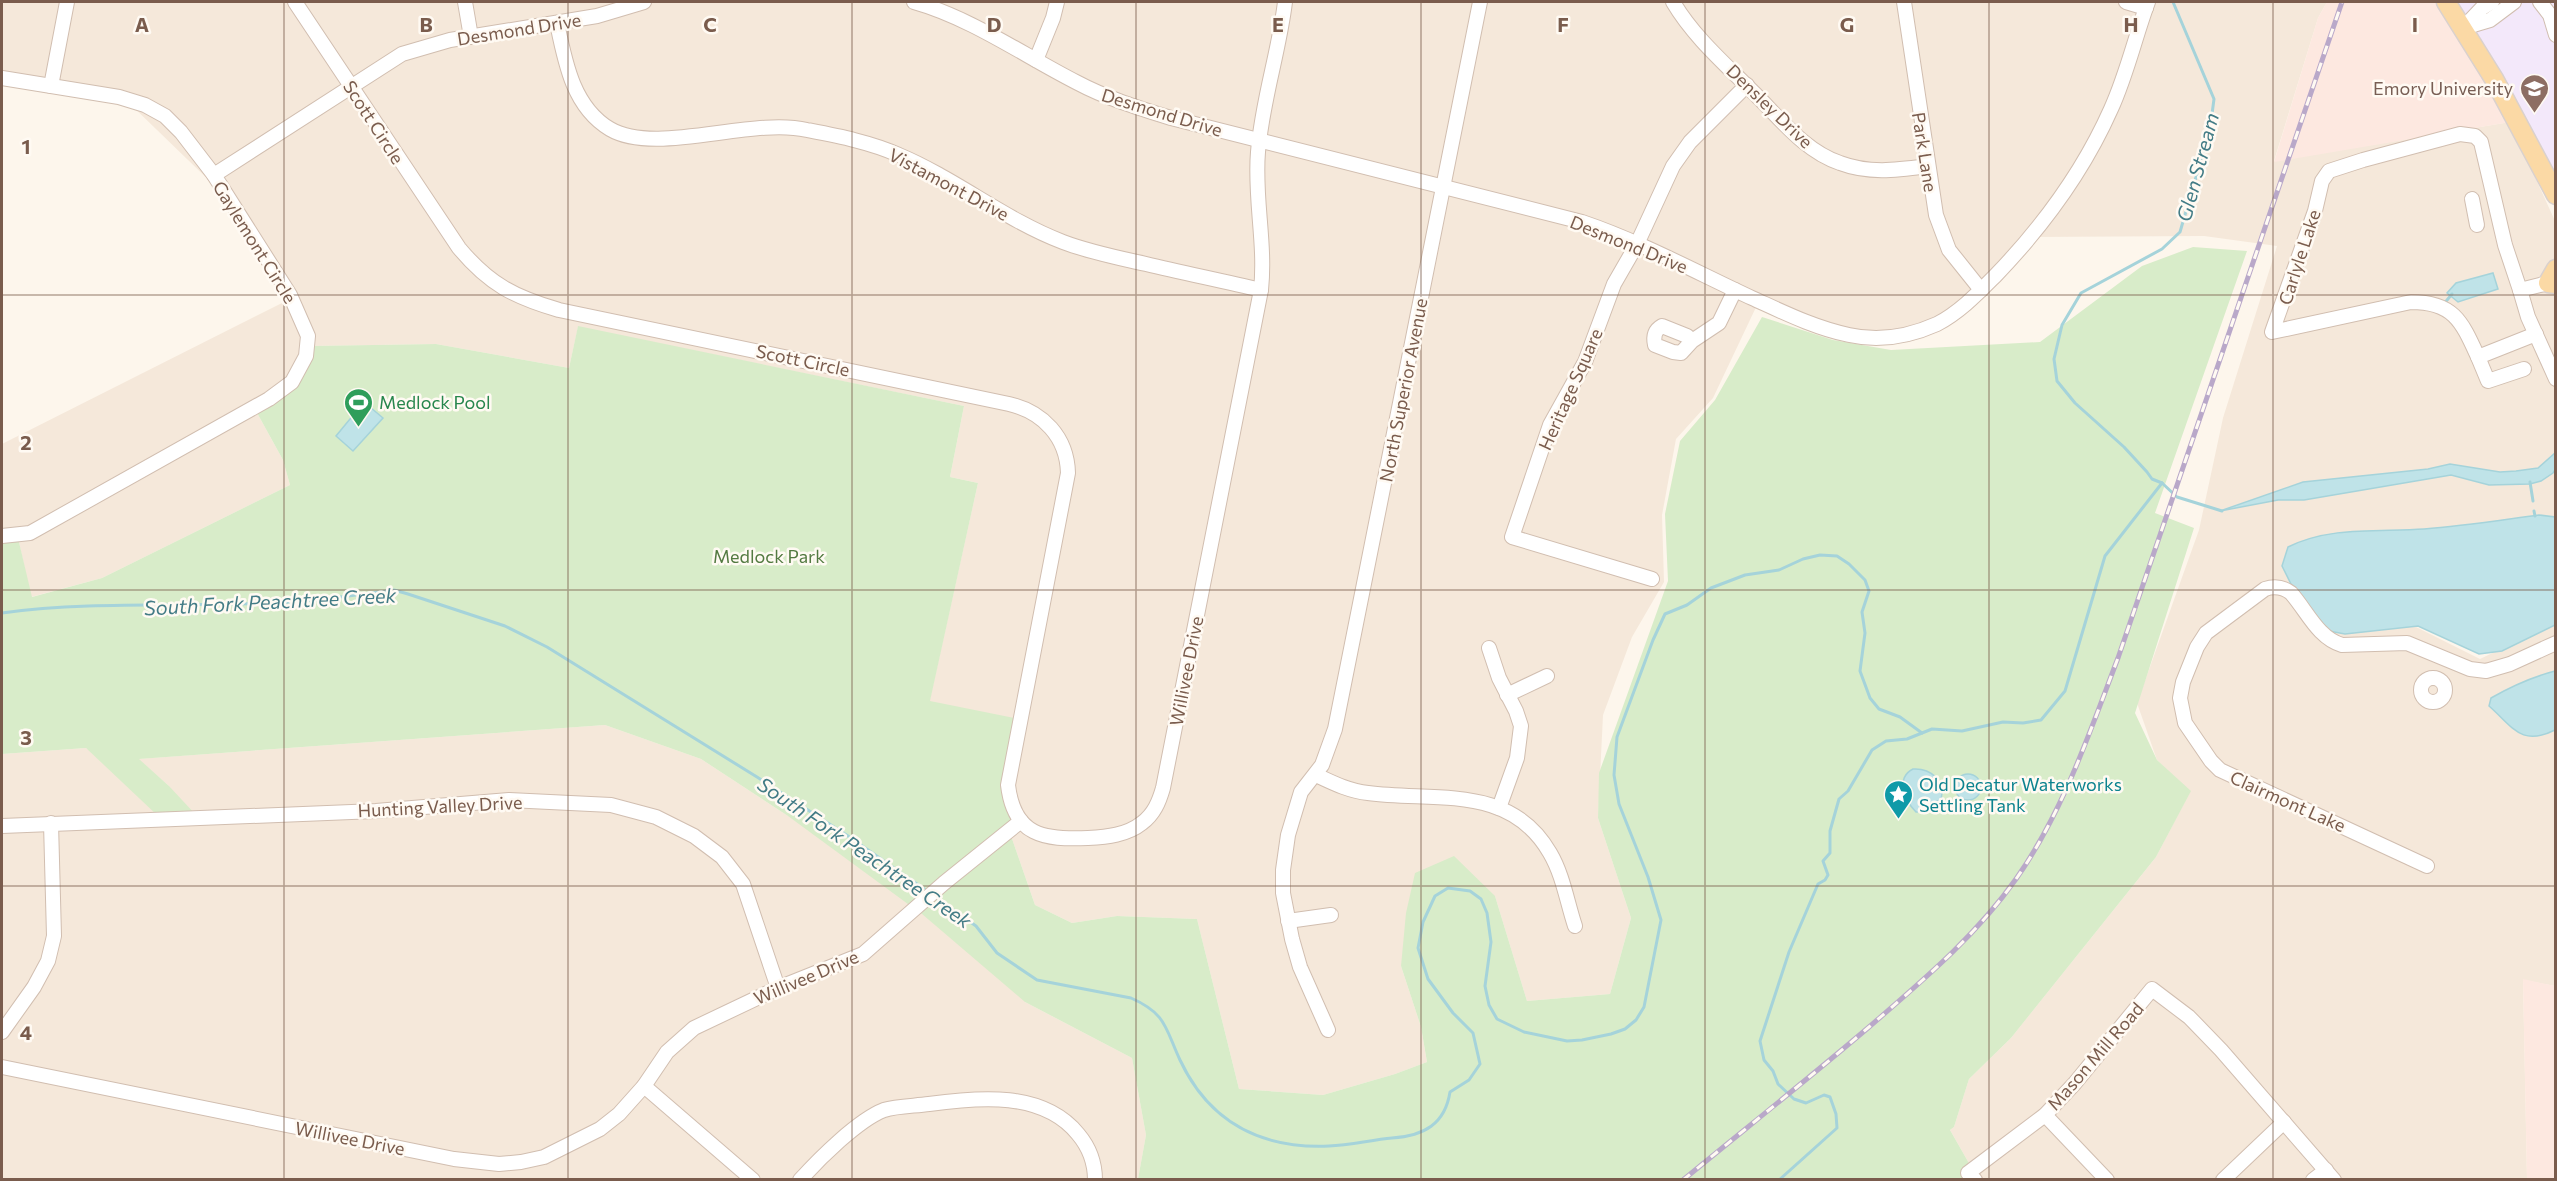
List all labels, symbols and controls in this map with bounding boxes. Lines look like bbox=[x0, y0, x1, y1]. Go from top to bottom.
street label: Desmond Drive bbox=[456, 8, 582, 50]
text: A bbox=[135, 12, 149, 36]
text: B bbox=[419, 12, 433, 36]
text: C bbox=[703, 12, 717, 36]
text: D bbox=[987, 12, 1001, 36]
text: E bbox=[1272, 12, 1284, 36]
text: F bbox=[1557, 12, 1569, 36]
text: G bbox=[1840, 12, 1854, 36]
text: H bbox=[2124, 12, 2139, 36]
text: I bbox=[2412, 12, 2418, 36]
street label: Densley Drive bbox=[1722, 59, 1818, 153]
school or university icon: Emory University bbox=[2518, 72, 2550, 114]
street label: Scott Circle bbox=[339, 76, 409, 168]
place label: Emory University bbox=[2373, 77, 2513, 99]
street label: Desmond Drive bbox=[1099, 83, 1225, 141]
street label: Park Lane bbox=[1908, 110, 1942, 194]
water label: Glen Stream bbox=[2171, 110, 2223, 224]
text: 1 bbox=[21, 134, 31, 158]
street label: Vistamont Drive bbox=[885, 143, 1013, 225]
street label: Gaylemont Circle bbox=[209, 177, 301, 307]
street label: Carlyle Lake bbox=[2273, 207, 2325, 307]
street label: Desmond Drive bbox=[1567, 210, 1691, 278]
street label: North Superior Avenue bbox=[1374, 296, 1432, 484]
street label: Heritage Square bbox=[1533, 325, 1607, 453]
street label: Scott Circle bbox=[754, 339, 852, 381]
sports icon: Medlock Pool bbox=[342, 386, 374, 428]
place label: Medlock Pool bbox=[379, 391, 491, 413]
text: 2 bbox=[20, 430, 32, 454]
park label: Medlock Park bbox=[713, 545, 825, 567]
water label: South Fork Peachtree Creek bbox=[143, 582, 398, 620]
street label: Willivee Drive bbox=[1165, 614, 1207, 728]
text: 3 bbox=[20, 725, 32, 749]
street label: Clairmont Lake bbox=[2227, 766, 2349, 836]
water label: South Fork Peachtree Creek bbox=[754, 771, 977, 933]
place label: Old Decatur Waterworks Settling Tank bbox=[1919, 773, 2122, 816]
place icon: Old Decatur Waterworks Settling Tank bbox=[1882, 778, 1914, 820]
street label: Hunting Valley Drive bbox=[357, 791, 523, 821]
street label: Willivee Drive bbox=[750, 945, 862, 1009]
street label: Mason Mill Road bbox=[2042, 998, 2148, 1114]
text: 4 bbox=[20, 1020, 32, 1044]
street label: Willivee Drive bbox=[293, 1117, 407, 1159]

